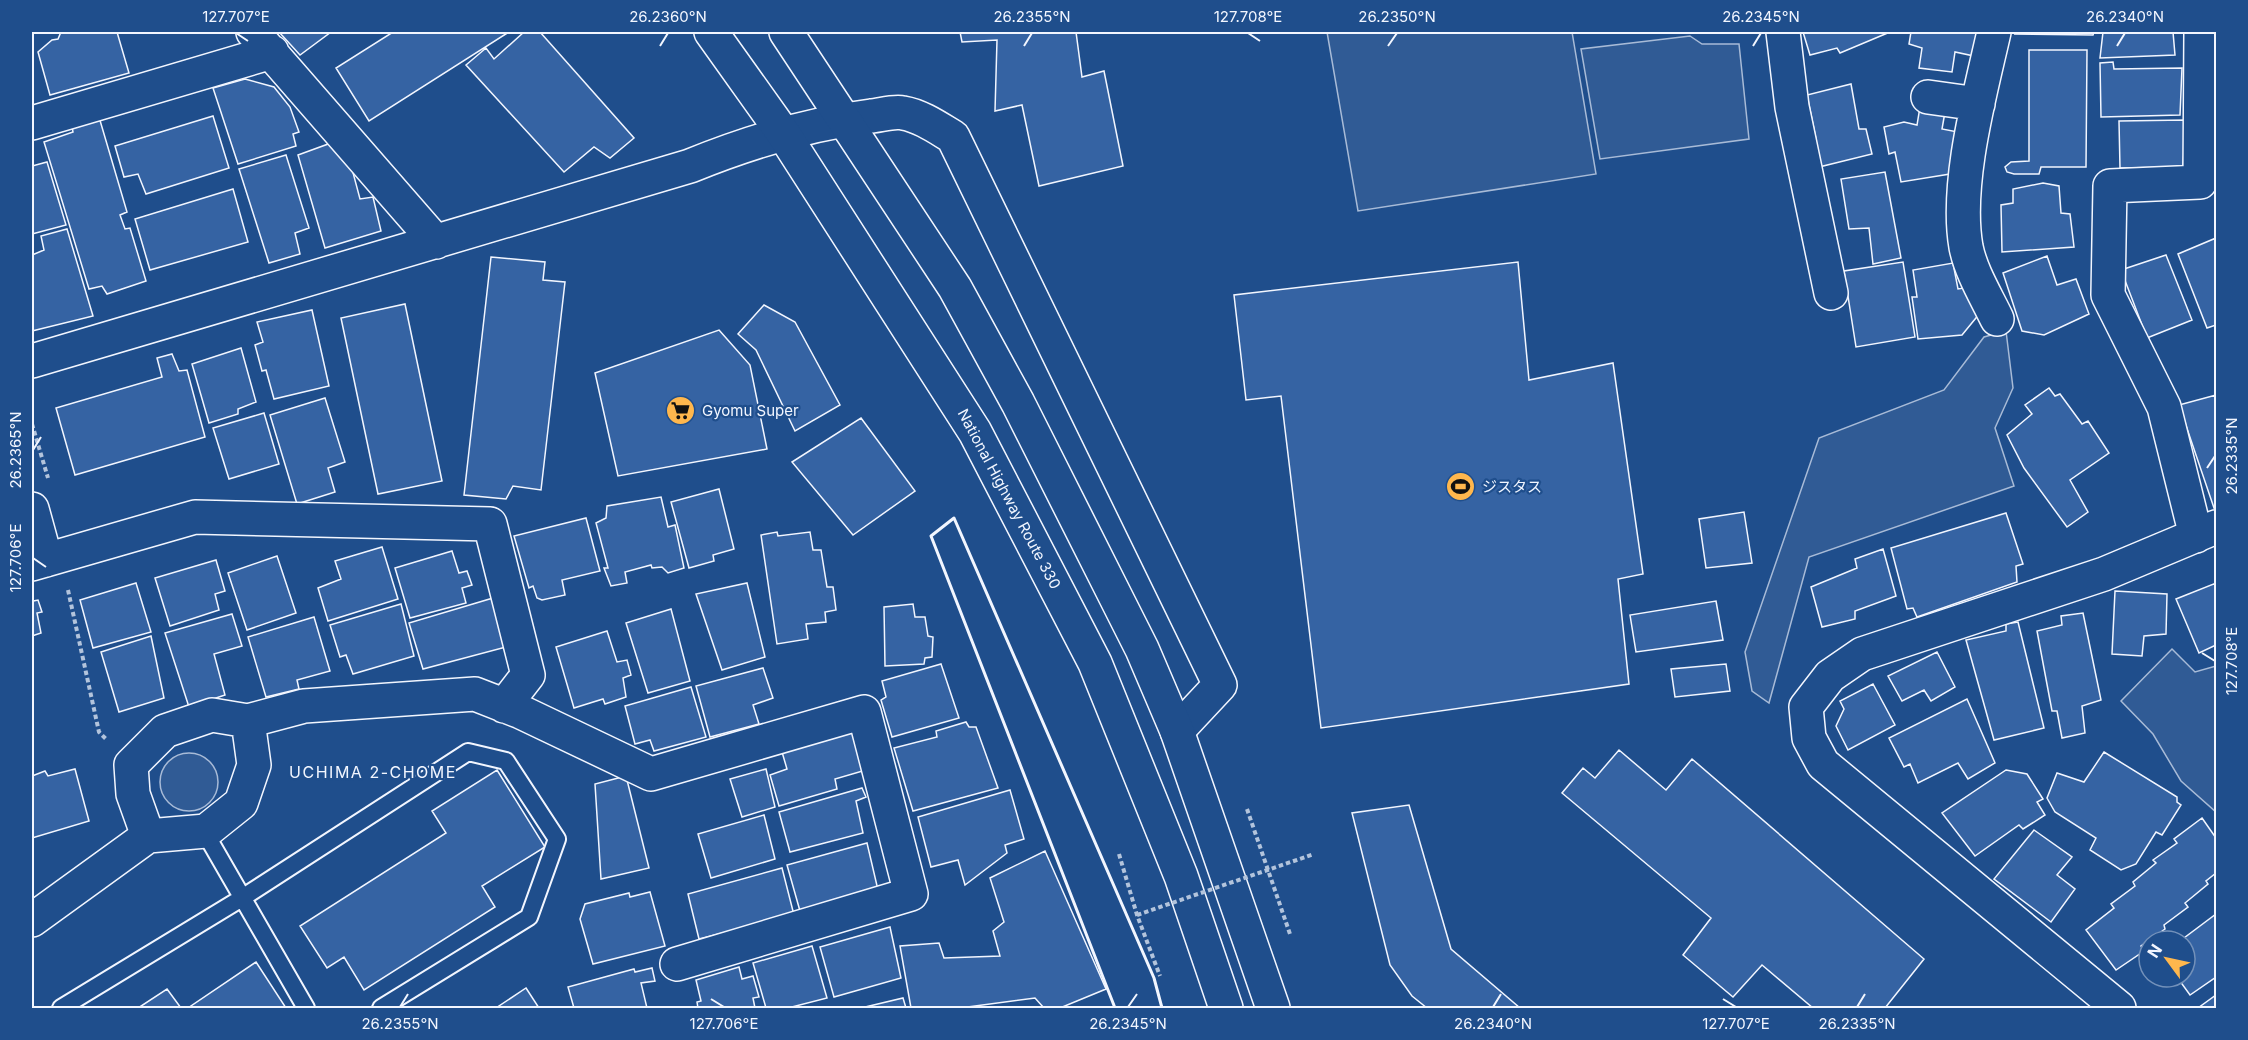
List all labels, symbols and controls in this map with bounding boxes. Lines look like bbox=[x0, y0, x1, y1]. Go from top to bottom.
text: 127.707°E bbox=[202, 7, 270, 26]
text: 26.2360°N bbox=[629, 7, 707, 26]
text: 26.2355°N bbox=[993, 7, 1071, 26]
text: 127.708°E bbox=[1214, 7, 1282, 26]
text: 26.2350°N bbox=[1358, 7, 1436, 26]
text: 26.2345°N bbox=[1722, 7, 1800, 26]
text: 26.2340°N bbox=[2086, 7, 2164, 26]
supermarket icon: Gyomu Super bbox=[665, 395, 697, 427]
place label: Gyomu Super bbox=[702, 401, 799, 420]
street label: National Highway Route 330 bbox=[954, 405, 1065, 592]
text: 26.2365°N bbox=[6, 411, 25, 489]
text: 26.2335°N bbox=[2222, 417, 2241, 495]
sports icon: ジスタス bbox=[1445, 471, 1477, 503]
place label: ジスタス bbox=[1482, 477, 1542, 496]
text: 127.706°E bbox=[6, 524, 25, 592]
text: 127.708°E bbox=[2222, 627, 2241, 695]
district label: UCHIMA 2-CHOME bbox=[289, 762, 457, 782]
north arrow bbox=[2137, 929, 2197, 989]
text: N bbox=[2143, 940, 2166, 961]
text: 26.2355°N bbox=[361, 1014, 439, 1033]
text: 127.706°E bbox=[690, 1014, 758, 1033]
text: 26.2345°N bbox=[1089, 1014, 1167, 1033]
text: 26.2340°N bbox=[1454, 1014, 1532, 1033]
text: 127.707°E bbox=[1702, 1014, 1770, 1033]
text: 26.2335°N bbox=[1818, 1014, 1896, 1033]

